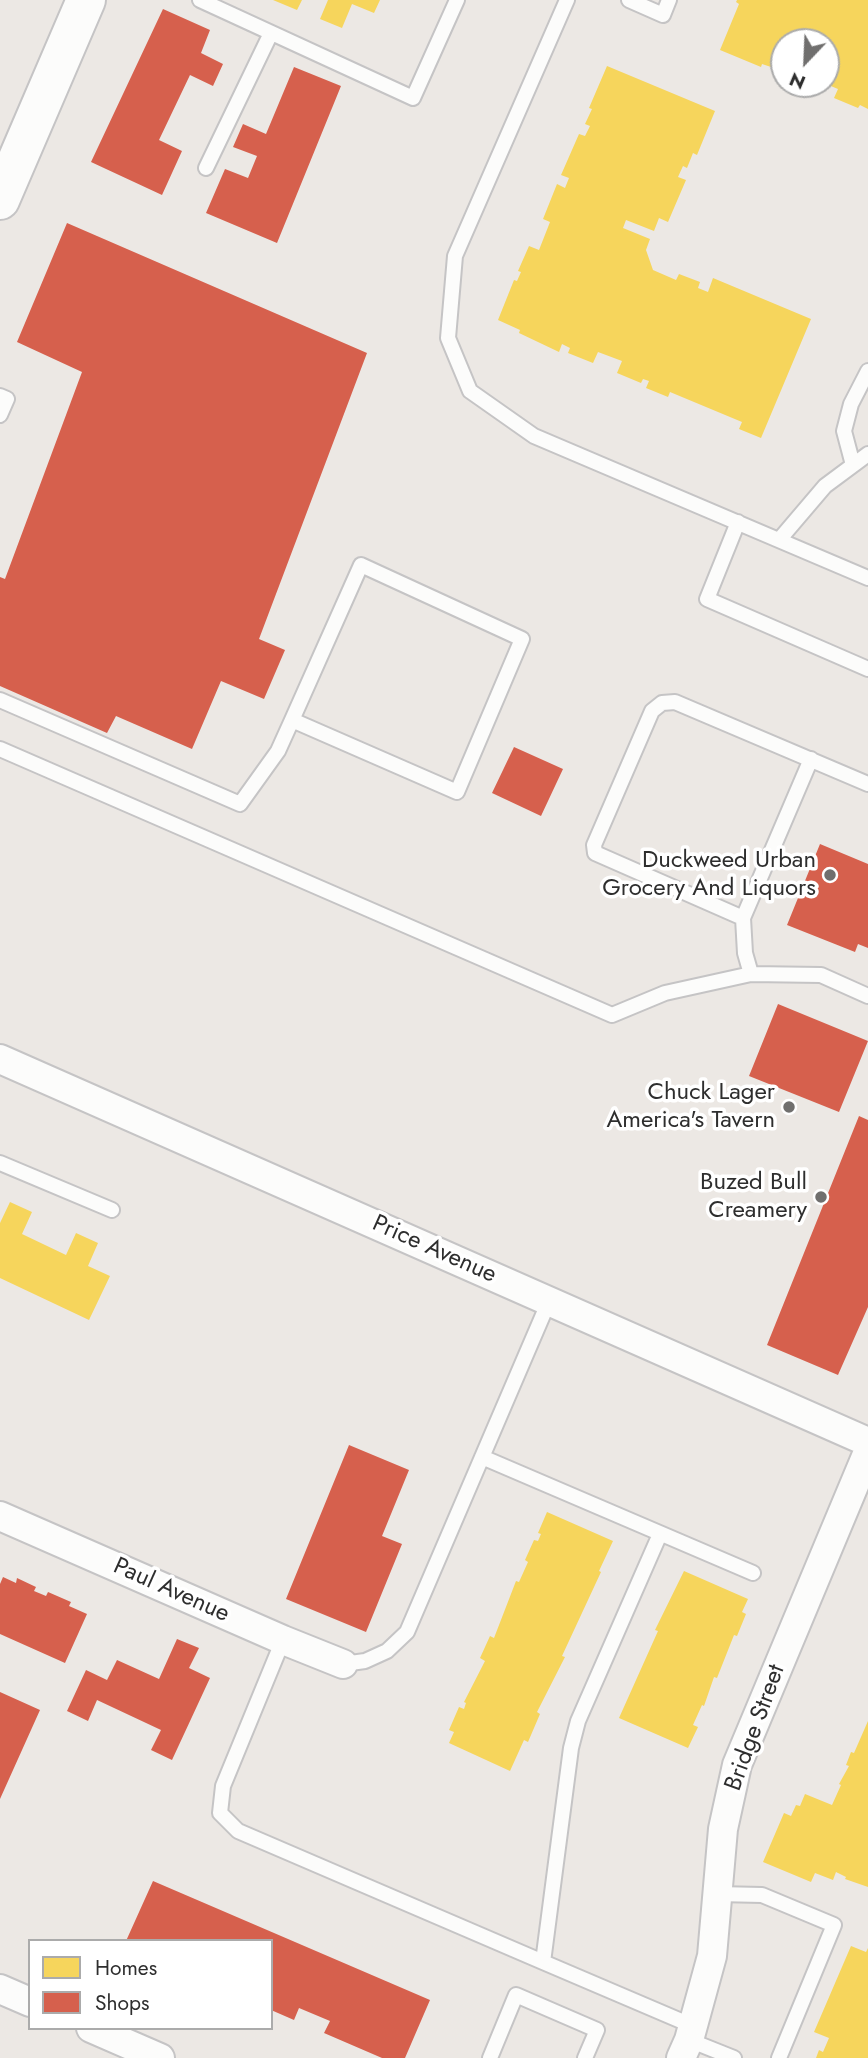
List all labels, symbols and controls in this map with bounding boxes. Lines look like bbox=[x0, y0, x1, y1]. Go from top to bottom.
north arrow bbox=[770, 28, 840, 98]
text: N bbox=[785, 66, 810, 96]
place label: Duckweed Urban Grocery And Liquors bbox=[602, 847, 816, 903]
marker: Duckweed Urban Grocery And Liquors bbox=[822, 867, 838, 883]
place label: Chuck Lager America's Tavern bbox=[606, 1079, 775, 1135]
marker: Chuck Lager America's Tavern bbox=[781, 1099, 797, 1115]
place label: Buzed Bull Creamery bbox=[700, 1169, 807, 1225]
marker: Buzed Bull Creamery bbox=[813, 1189, 829, 1205]
street label: Price Avenue bbox=[367, 1210, 501, 1290]
street label: Paul Avenue bbox=[108, 1553, 234, 1629]
street label: Bridge Street bbox=[720, 1661, 792, 1795]
legend bbox=[28, 1939, 273, 2030]
text: Homes bbox=[95, 1953, 157, 1983]
text: Shops bbox=[95, 1988, 149, 2018]

